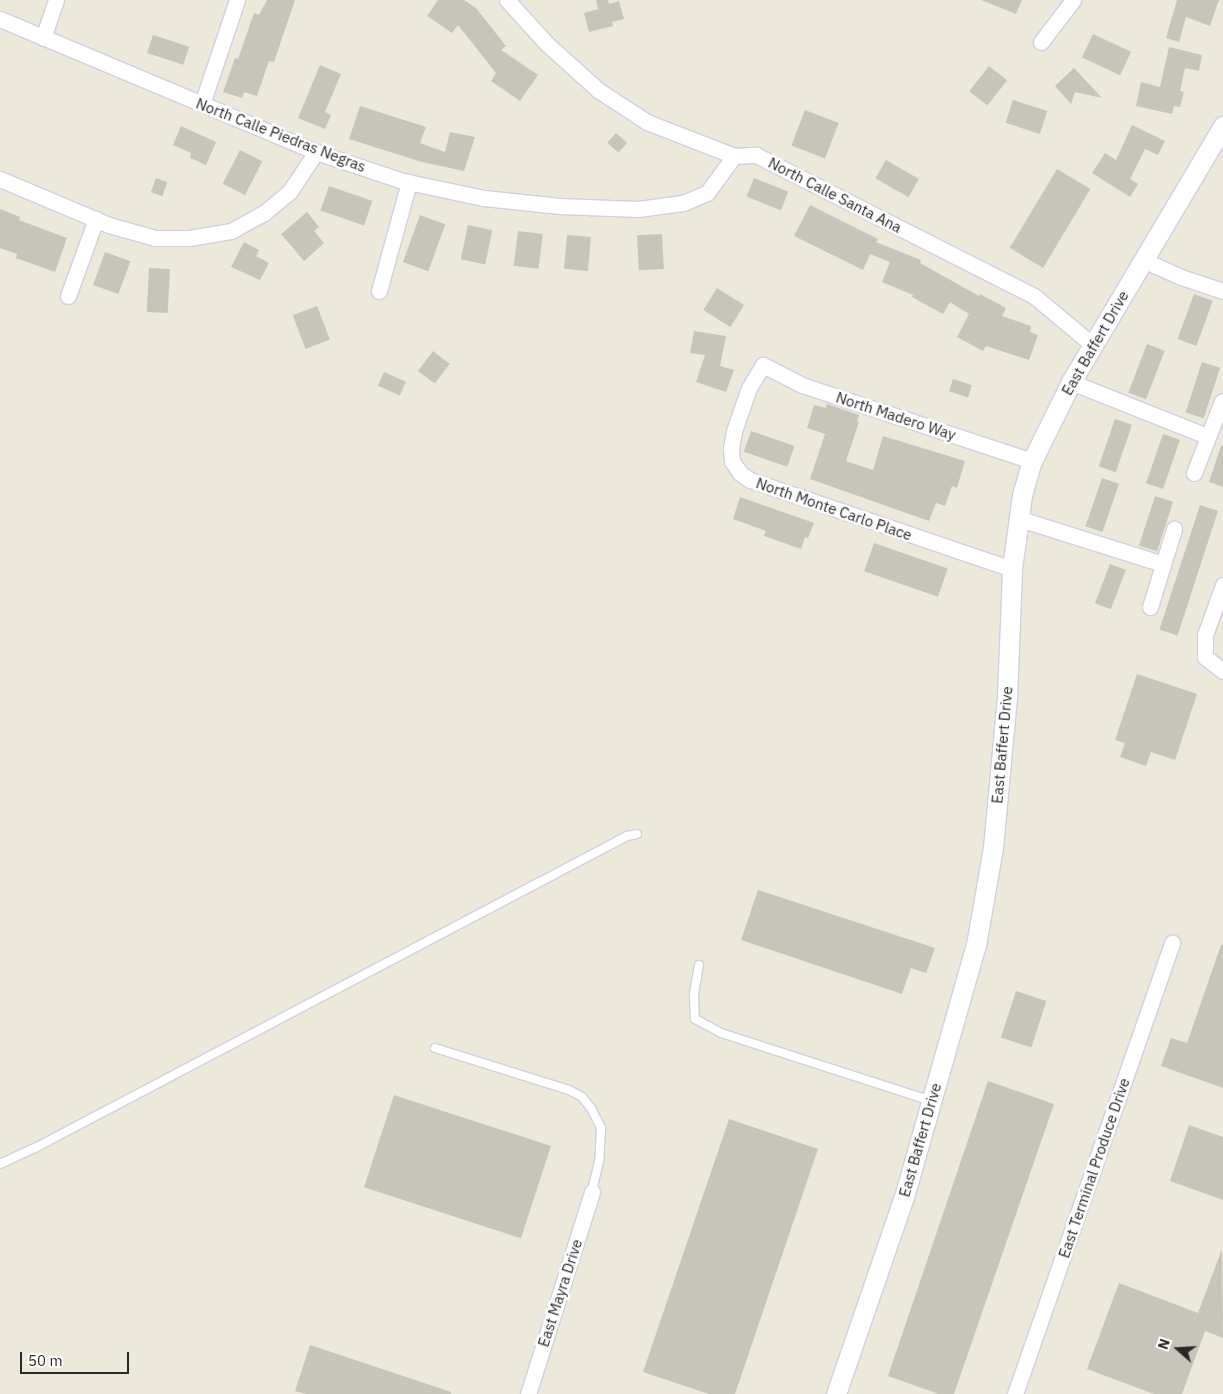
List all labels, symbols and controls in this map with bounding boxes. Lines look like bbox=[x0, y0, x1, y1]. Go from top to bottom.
street label: North Calle Piedras Negras bbox=[193, 94, 369, 176]
street label: North Calle Santa Ana bbox=[765, 154, 905, 236]
street label: East Baffert Drive bbox=[1058, 288, 1132, 398]
street label: North Madero Way bbox=[834, 388, 958, 444]
street label: North Monte Carlo Place bbox=[754, 474, 914, 544]
street label: East Baffert Drive bbox=[988, 686, 1016, 804]
street label: East Terminal Produce Drive bbox=[1055, 1076, 1133, 1260]
street label: East Baffert Drive bbox=[895, 1081, 945, 1199]
street label: East Mayra Drive bbox=[534, 1237, 586, 1349]
north arrow bbox=[1153, 1324, 1203, 1374]
text: N bbox=[1154, 1336, 1174, 1352]
scale bar bbox=[22, 1342, 131, 1374]
text: 50 m bbox=[28, 1351, 63, 1370]

